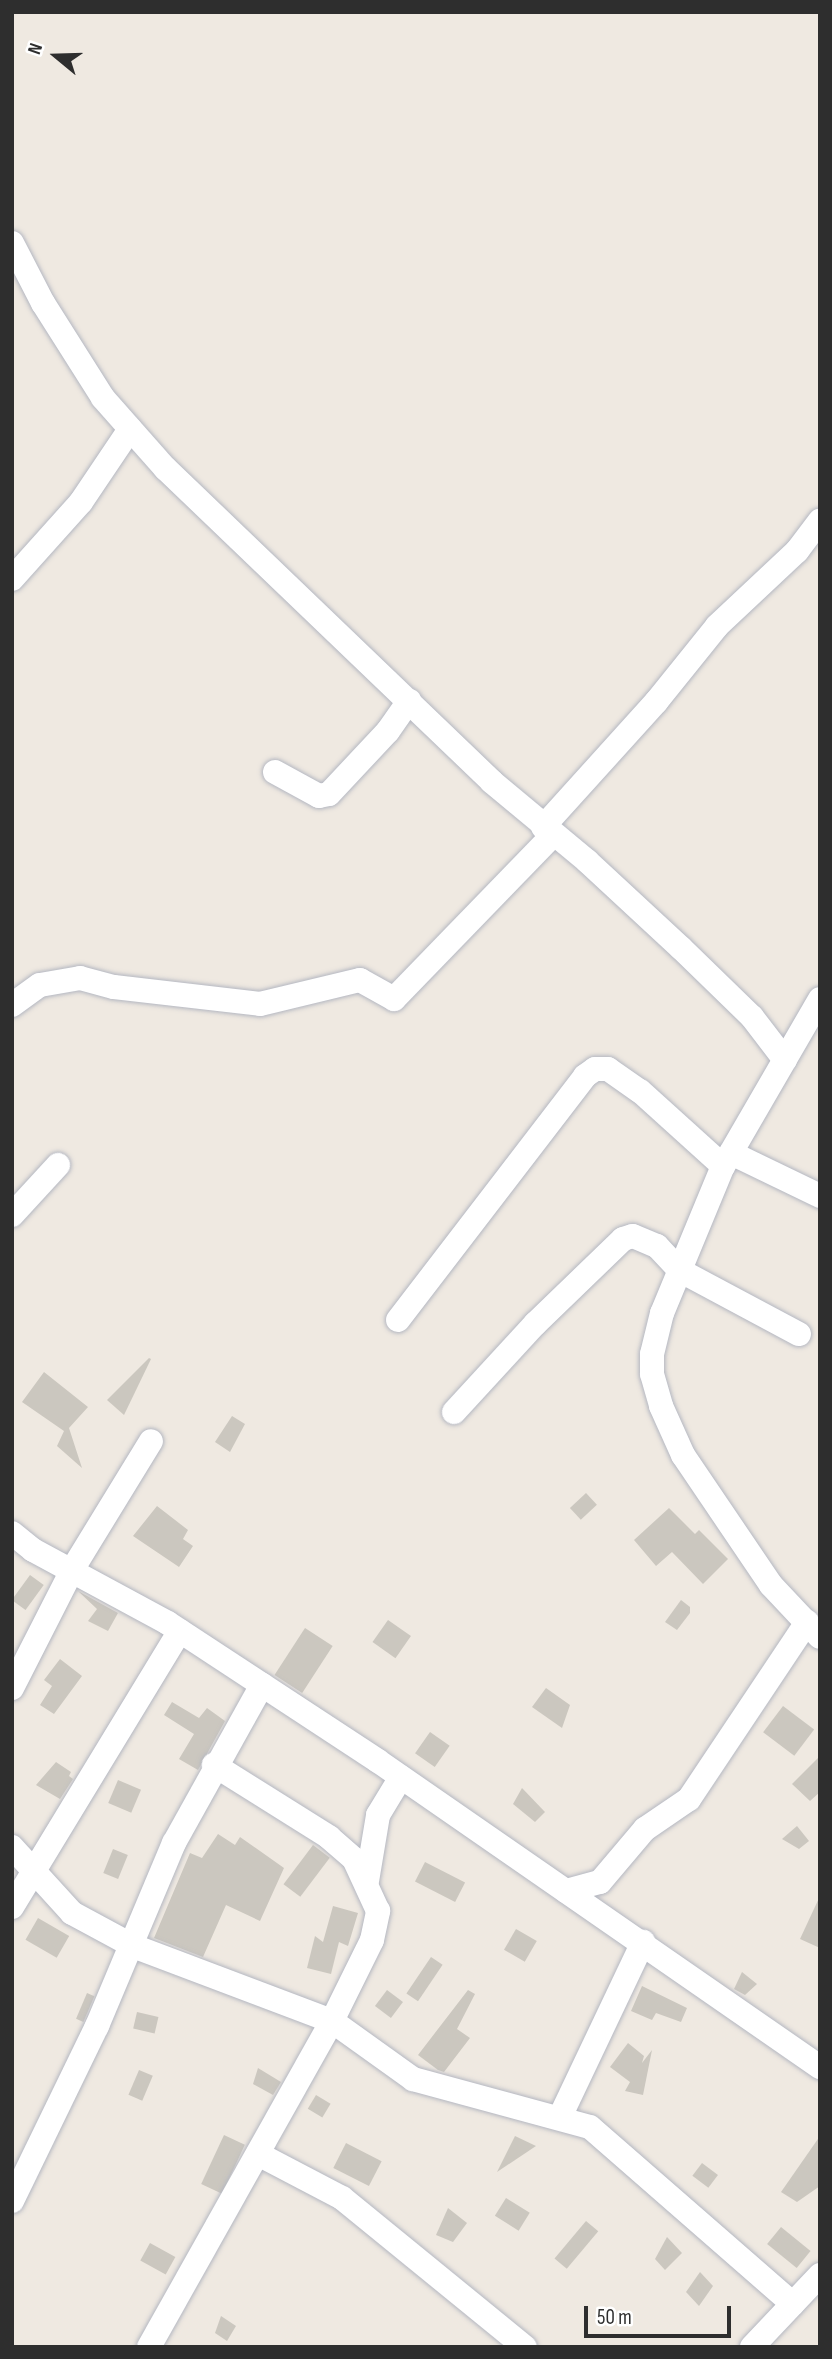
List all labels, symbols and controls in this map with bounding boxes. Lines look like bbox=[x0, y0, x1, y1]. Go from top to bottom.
north arrow bbox=[21, 21, 91, 91]
text: N bbox=[23, 40, 48, 58]
scale bar bbox=[587, 2292, 734, 2336]
text: 50 m bbox=[597, 2305, 632, 2330]

